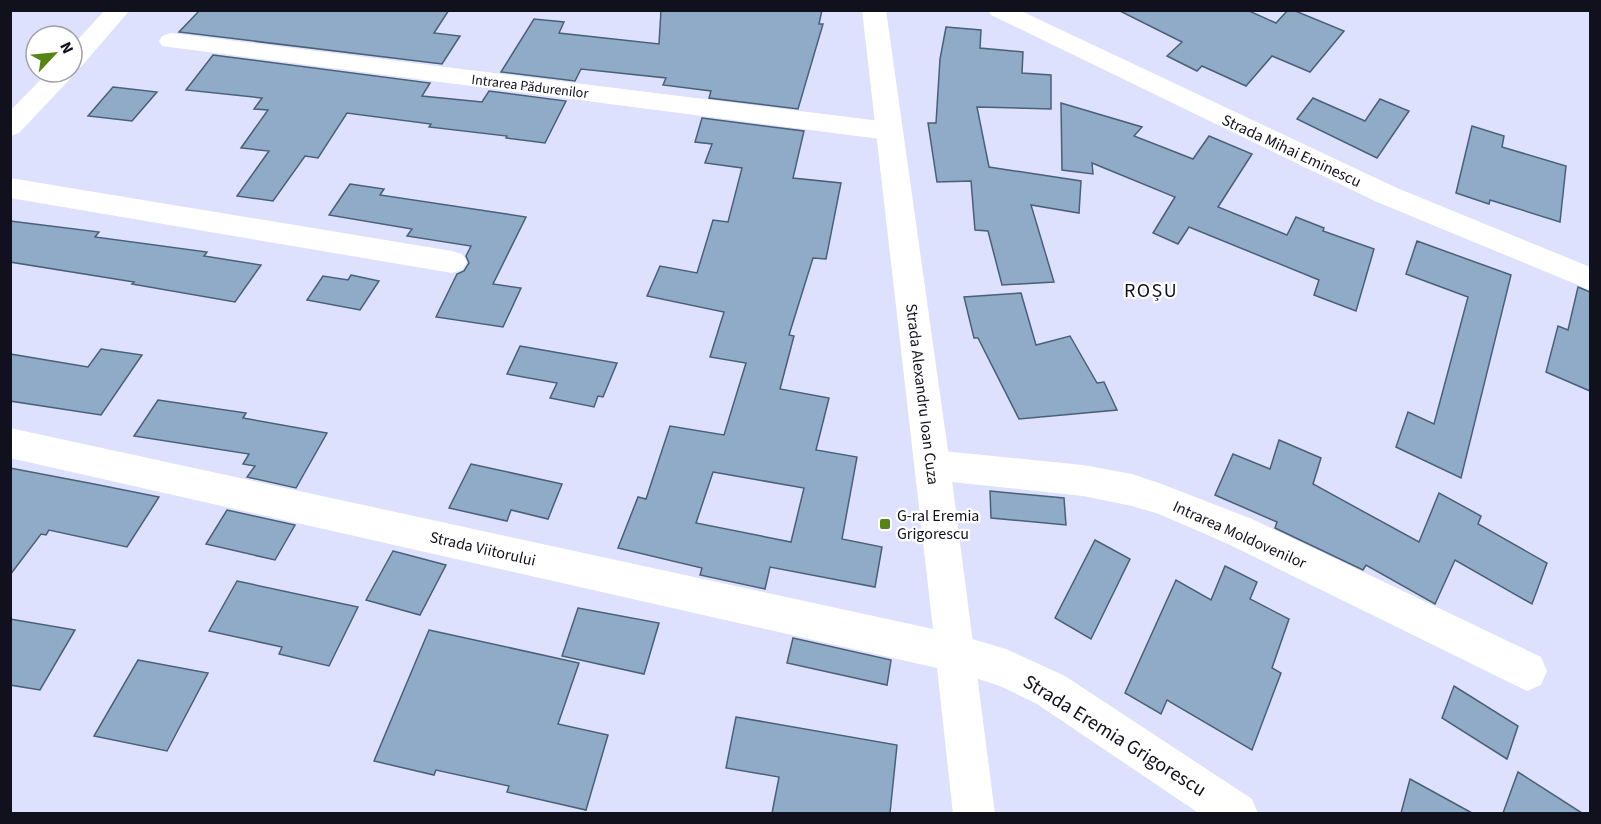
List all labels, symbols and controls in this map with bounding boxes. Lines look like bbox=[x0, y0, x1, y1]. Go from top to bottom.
north arrow bbox=[24, 24, 84, 84]
text: N bbox=[54, 38, 79, 57]
street label: Intrarea Pădurenilor bbox=[470, 70, 590, 104]
street label: Strada Mihai Eminescu bbox=[1218, 109, 1365, 193]
district label: ROȘU bbox=[1124, 277, 1178, 305]
street label: Strada Alexandru Ioan Cuza bbox=[900, 302, 944, 486]
street label: Intrarea Moldovenilor bbox=[1169, 496, 1310, 574]
place label: G-ral Eremia Grigorescu bbox=[897, 505, 979, 545]
marker: G-ral Eremia Grigorescu bbox=[878, 517, 892, 531]
street label: Strada Viitorului bbox=[428, 526, 538, 572]
street label: Strada Eremia Grigorescu bbox=[1017, 668, 1212, 804]

